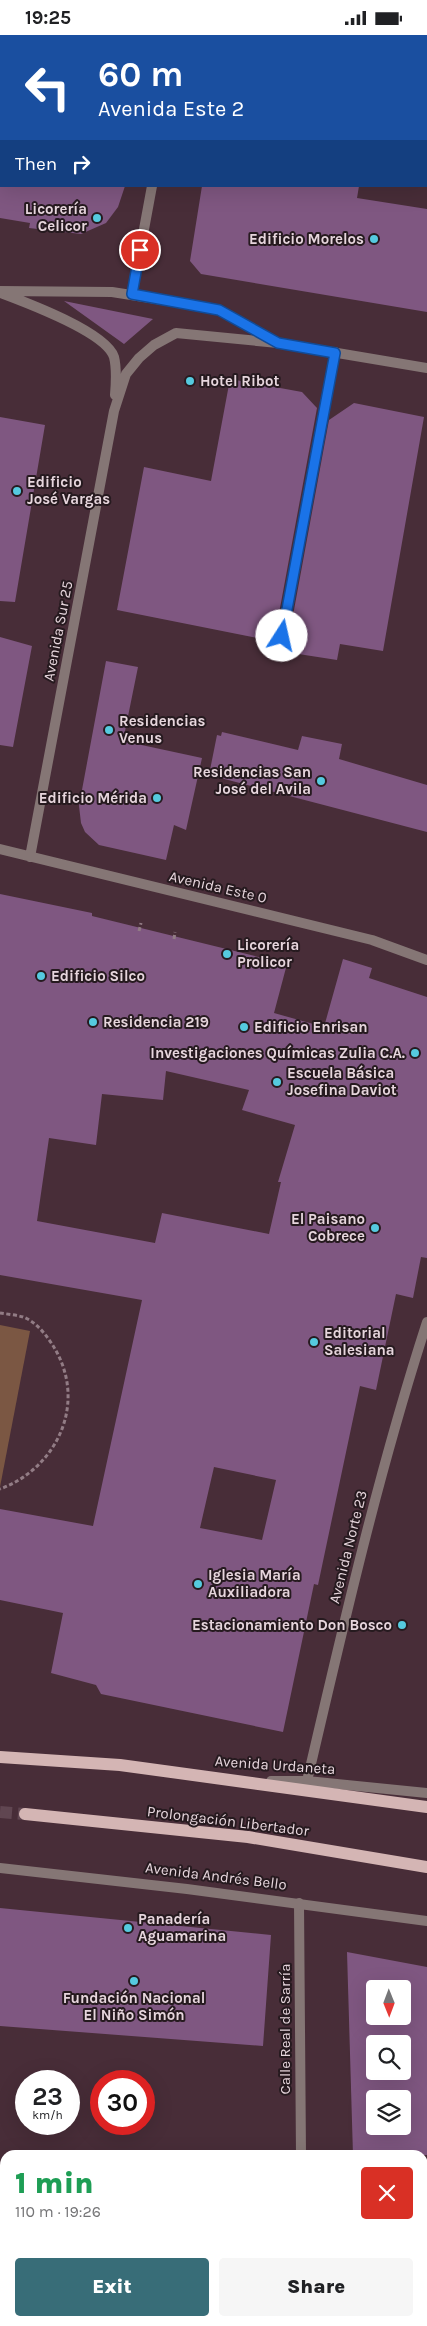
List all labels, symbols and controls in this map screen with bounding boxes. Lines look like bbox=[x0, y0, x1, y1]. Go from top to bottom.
text: 19:25 bbox=[25, 7, 71, 29]
text: 60 m bbox=[98, 54, 183, 95]
icon: left bbox=[15, 55, 80, 120]
text: Avenida Este 2 bbox=[98, 96, 244, 122]
icon: right bbox=[67, 150, 95, 178]
text: Then bbox=[15, 153, 57, 175]
place label: Licorería Celicor bbox=[25, 200, 87, 235]
marker: Licorería Celicor bbox=[91, 212, 103, 224]
pin bbox=[119, 229, 161, 271]
place label: Edificio Morelos bbox=[249, 230, 364, 248]
marker: Edificio Morelos bbox=[368, 233, 380, 245]
icon: arrive bbox=[126, 236, 154, 264]
place label: Hotel Ribot bbox=[200, 372, 280, 390]
marker: Hotel Ribot bbox=[184, 375, 196, 387]
place label: Edificio José Vargas bbox=[27, 473, 110, 508]
marker: Edificio José Vargas bbox=[11, 485, 23, 497]
street label: Avenida Sur 25 bbox=[39, 579, 77, 683]
position arrow bbox=[255, 609, 307, 661]
place label: Residencias Venus bbox=[119, 712, 206, 747]
marker: Residencias Venus bbox=[103, 724, 115, 736]
place label: Residencias San José del Avila bbox=[193, 763, 311, 798]
marker: Residencias San José del Avila bbox=[315, 775, 327, 787]
place label: Edificio Mérida bbox=[39, 789, 147, 807]
marker: Edificio Mérida bbox=[151, 792, 163, 804]
street label: Avenida Este 0 bbox=[167, 867, 269, 907]
place label: Licorería Prolicor bbox=[237, 936, 299, 971]
marker: Licorería Prolicor bbox=[221, 948, 233, 960]
place label: Edificio Silco bbox=[51, 967, 145, 985]
marker: Edificio Silco bbox=[35, 970, 47, 982]
place label: Residencia 219 bbox=[103, 1013, 209, 1031]
marker: Residencia 219 bbox=[87, 1016, 99, 1028]
place label: Edificio Enrisan bbox=[254, 1018, 368, 1036]
marker: Edificio Enrisan bbox=[238, 1021, 250, 1033]
place label: Investigaciones Químicas Zulia C.A. bbox=[150, 1044, 405, 1062]
marker: Investigaciones Químicas Zulia C.A. bbox=[409, 1047, 421, 1059]
place label: Escuela Básica Josefina Daviot bbox=[287, 1064, 397, 1099]
marker: Escuela Básica Josefina Daviot bbox=[271, 1076, 283, 1088]
place label: El Paisano Cobrece bbox=[291, 1210, 365, 1245]
marker: El Paisano Cobrece bbox=[369, 1222, 381, 1234]
place label: Editorial Salesiana bbox=[324, 1324, 395, 1359]
marker: Editorial Salesiana bbox=[308, 1336, 320, 1348]
street label: Avenida Norte 23 bbox=[325, 1489, 371, 1605]
place label: Iglesia María Auxiliadora bbox=[208, 1566, 301, 1601]
marker: Iglesia María Auxiliadora bbox=[192, 1578, 204, 1590]
place label: Estacionamiento Don Bosco bbox=[192, 1616, 392, 1634]
marker: Estacionamiento Don Bosco bbox=[396, 1619, 408, 1631]
street label: Avenida Urdaneta bbox=[214, 1752, 336, 1778]
street label: Prolongación Libertador bbox=[146, 1802, 311, 1840]
street label: Avenida Andrés Bello bbox=[144, 1858, 288, 1894]
place label: Panadería Aguamarina bbox=[138, 1910, 226, 1945]
marker: Panadería Aguamarina bbox=[122, 1922, 134, 1934]
street label: Calle Real de Sarría bbox=[276, 1963, 294, 2095]
marker: Fundación Nacional El Niño Simón bbox=[128, 1975, 140, 1987]
north arrow bbox=[366, 1980, 411, 2025]
map controls bbox=[366, 1980, 411, 2135]
place label: Fundación Nacional El Niño Simón bbox=[63, 1989, 205, 2024]
button: search bbox=[366, 2035, 411, 2080]
speed limit sign: 30 bbox=[90, 2070, 155, 2135]
text: 23 bbox=[32, 2082, 63, 2111]
button: layers bbox=[366, 2090, 411, 2135]
text: km/h bbox=[32, 2108, 63, 2122]
text: 1 min bbox=[15, 2165, 94, 2201]
button: close bbox=[361, 2167, 413, 2219]
text: 110 m · 19:26 bbox=[15, 2202, 101, 2221]
button: Exit bbox=[15, 2258, 209, 2316]
button: Share bbox=[219, 2258, 413, 2316]

